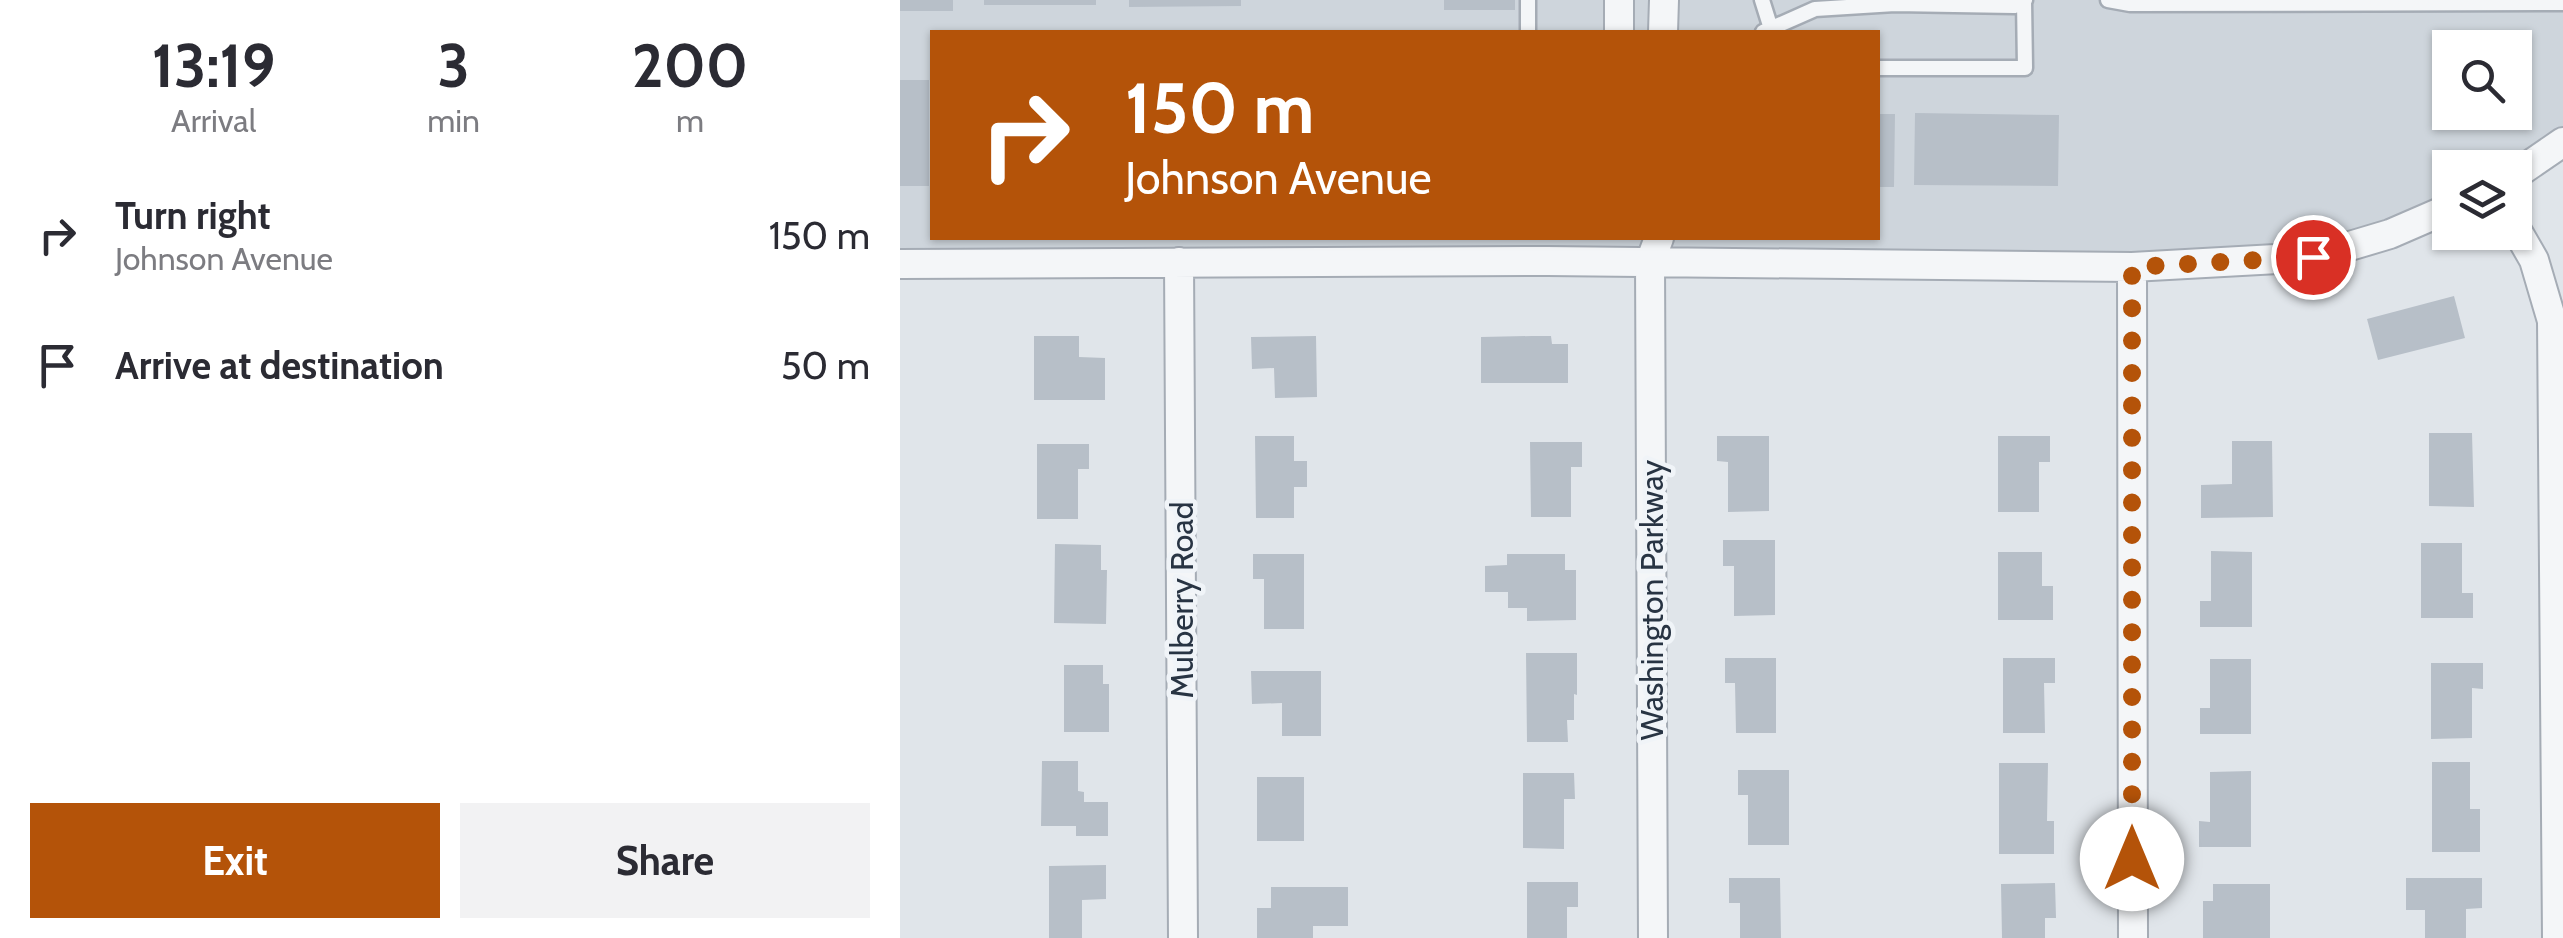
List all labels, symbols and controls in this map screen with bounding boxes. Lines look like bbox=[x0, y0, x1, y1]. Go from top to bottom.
text: 13:19 bbox=[152, 29, 275, 102]
text: 3 bbox=[437, 29, 470, 102]
text: 200 bbox=[632, 29, 748, 102]
map controls bbox=[2432, 30, 2532, 250]
button: search bbox=[2432, 30, 2532, 130]
text: 150 m bbox=[1125, 65, 1314, 151]
icon: right bbox=[960, 70, 1090, 200]
text: Arrival bbox=[171, 101, 256, 140]
text: min bbox=[427, 101, 480, 140]
text: m bbox=[676, 101, 704, 140]
button: layers bbox=[2432, 150, 2532, 250]
text: Johnson Avenue bbox=[1125, 151, 1432, 205]
text: Turn right bbox=[115, 192, 271, 239]
icon: right bbox=[30, 208, 85, 263]
text: 150 m bbox=[769, 212, 870, 259]
pin bbox=[2271, 215, 2356, 300]
icon: arrive bbox=[2286, 230, 2341, 285]
text: Johnson Avenue bbox=[115, 239, 333, 278]
icon: arrive bbox=[30, 338, 85, 393]
text: Arrive at destination bbox=[115, 342, 444, 389]
text: 50 m bbox=[781, 342, 870, 389]
street label: Washington Parkway bbox=[1632, 460, 1671, 740]
street label: Mulberry Road bbox=[1162, 501, 1201, 699]
button: Exit bbox=[30, 803, 440, 918]
button: Share bbox=[460, 803, 870, 918]
position arrow bbox=[2080, 807, 2184, 911]

